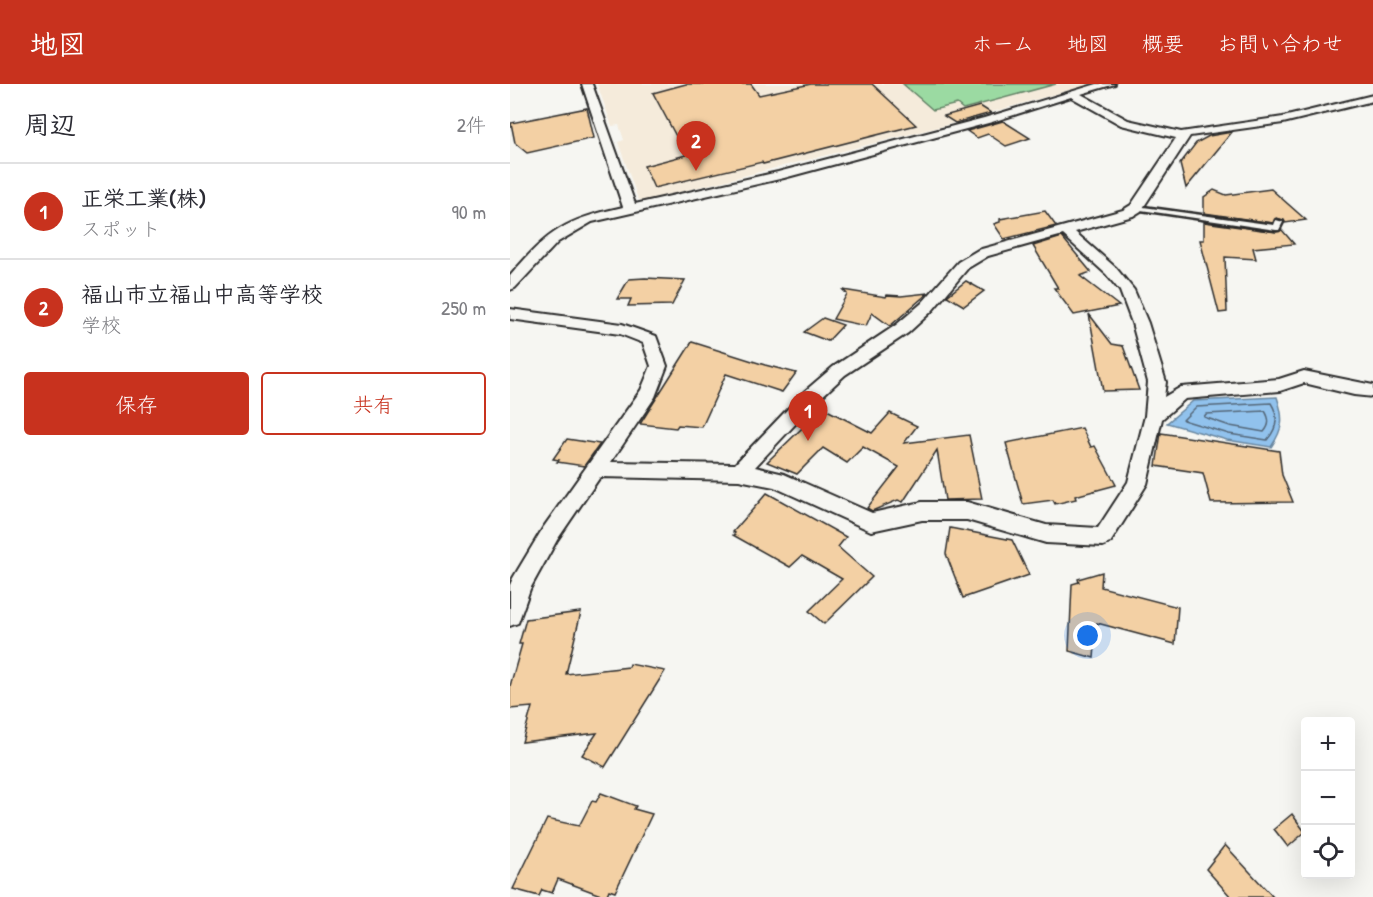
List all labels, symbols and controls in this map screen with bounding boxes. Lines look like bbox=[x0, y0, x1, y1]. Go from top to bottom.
text: 地図 bbox=[30, 25, 86, 63]
text: ホーム bbox=[972, 29, 1034, 58]
text: 地図 bbox=[1067, 29, 1109, 58]
text: 概要 bbox=[1142, 29, 1184, 58]
text: お問い合わせ bbox=[1217, 29, 1343, 58]
text: 周辺 bbox=[24, 107, 76, 142]
text: 2件 bbox=[457, 111, 486, 138]
pin: 2 bbox=[676, 122, 716, 171]
text: 正栄工業(株) bbox=[81, 183, 206, 213]
text: 1 bbox=[40, 198, 47, 225]
text: 90 m bbox=[452, 198, 486, 225]
text: スポット bbox=[81, 215, 161, 242]
text: 福山市立福山中高等学校 bbox=[81, 279, 323, 309]
text: 2 bbox=[39, 294, 48, 321]
text: 250 m bbox=[441, 294, 486, 321]
text: 学校 bbox=[81, 311, 121, 338]
button: 保存 bbox=[24, 372, 249, 435]
button: 共有 bbox=[261, 372, 486, 435]
pin: 1 bbox=[788, 392, 828, 441]
your location bbox=[1073, 621, 1102, 650]
map controls bbox=[1301, 717, 1355, 879]
button: + bbox=[1301, 717, 1355, 771]
button: − bbox=[1301, 771, 1355, 825]
button: locate bbox=[1301, 825, 1355, 879]

